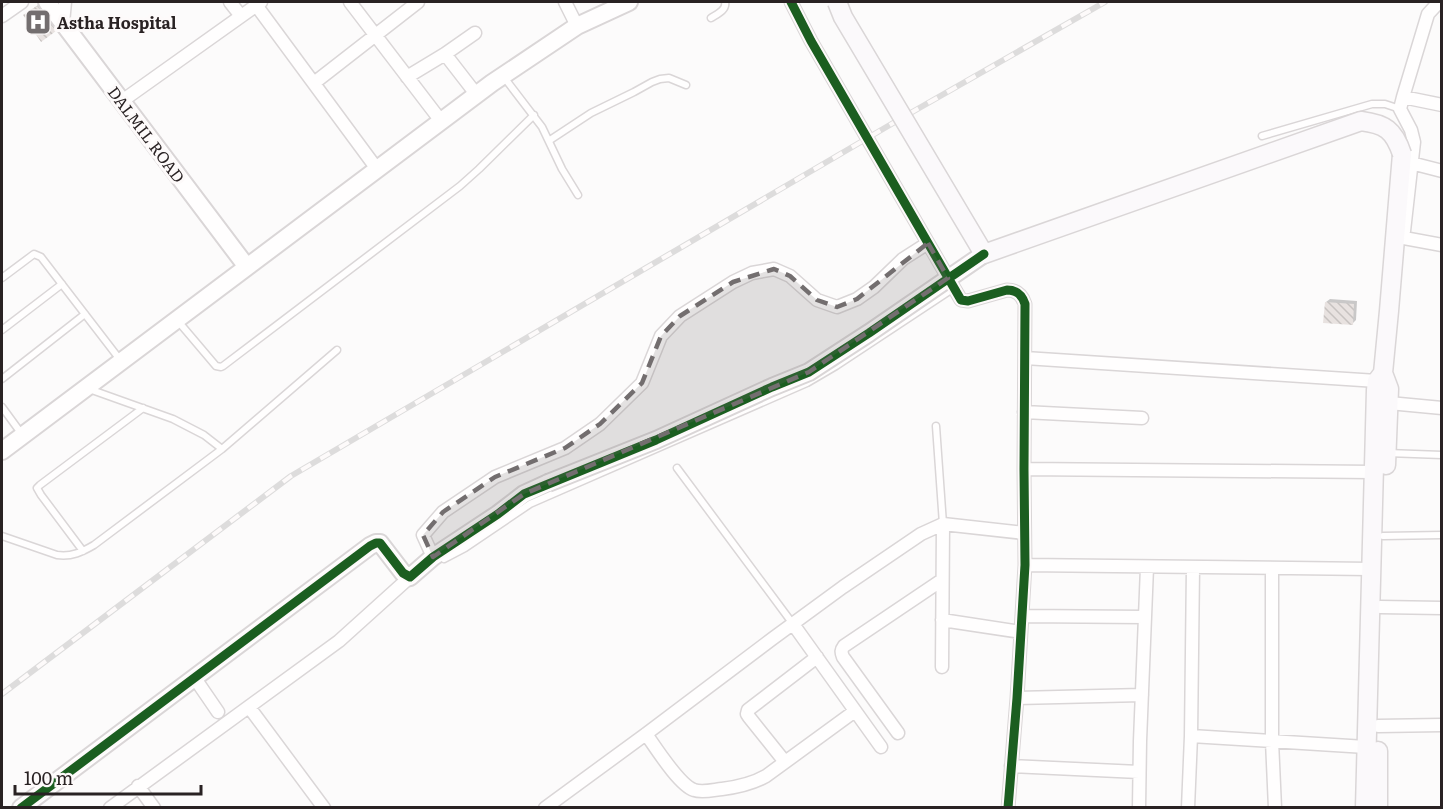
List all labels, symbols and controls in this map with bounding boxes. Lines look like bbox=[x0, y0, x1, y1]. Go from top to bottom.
hospital icon: Astha Hospital bbox=[23, 7, 53, 37]
place label: Astha Hospital bbox=[57, 10, 177, 34]
street label: DALMIL ROAD bbox=[103, 81, 191, 187]
scale bar bbox=[15, 758, 201, 796]
text: 100 m bbox=[24, 764, 73, 791]

